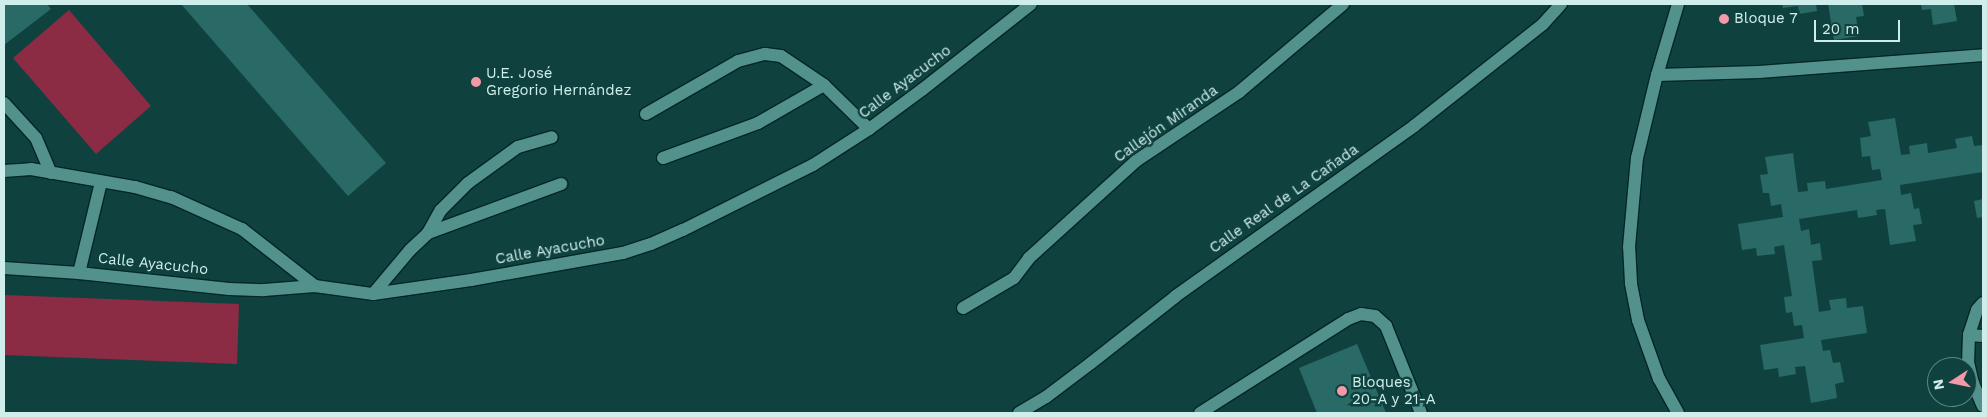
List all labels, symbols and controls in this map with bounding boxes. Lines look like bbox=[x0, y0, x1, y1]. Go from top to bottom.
place label: Bloque 7 bbox=[1734, 10, 1798, 28]
scale bar bbox=[1817, 10, 1903, 42]
marker: Bloque 7 bbox=[1718, 13, 1730, 25]
text: 20 m bbox=[1822, 20, 1860, 38]
street label: Calle Ayacucho bbox=[855, 41, 955, 123]
place label: U.E. José Gregorio Hernández bbox=[486, 64, 631, 99]
marker: U.E. José Gregorio Hernández bbox=[470, 76, 482, 88]
street label: Callejón Miranda bbox=[1111, 82, 1221, 166]
street label: Calle Real de La Cañada bbox=[1206, 140, 1362, 258]
street label: Calle Ayacucho bbox=[494, 231, 606, 269]
street label: Calle Ayacucho bbox=[97, 249, 209, 279]
north arrow bbox=[1927, 357, 1977, 407]
place label: Bloques 20-A y 21-A bbox=[1352, 373, 1437, 408]
text: N bbox=[1929, 378, 1947, 391]
marker: Bloques 20-A y 21-A bbox=[1336, 385, 1348, 397]

